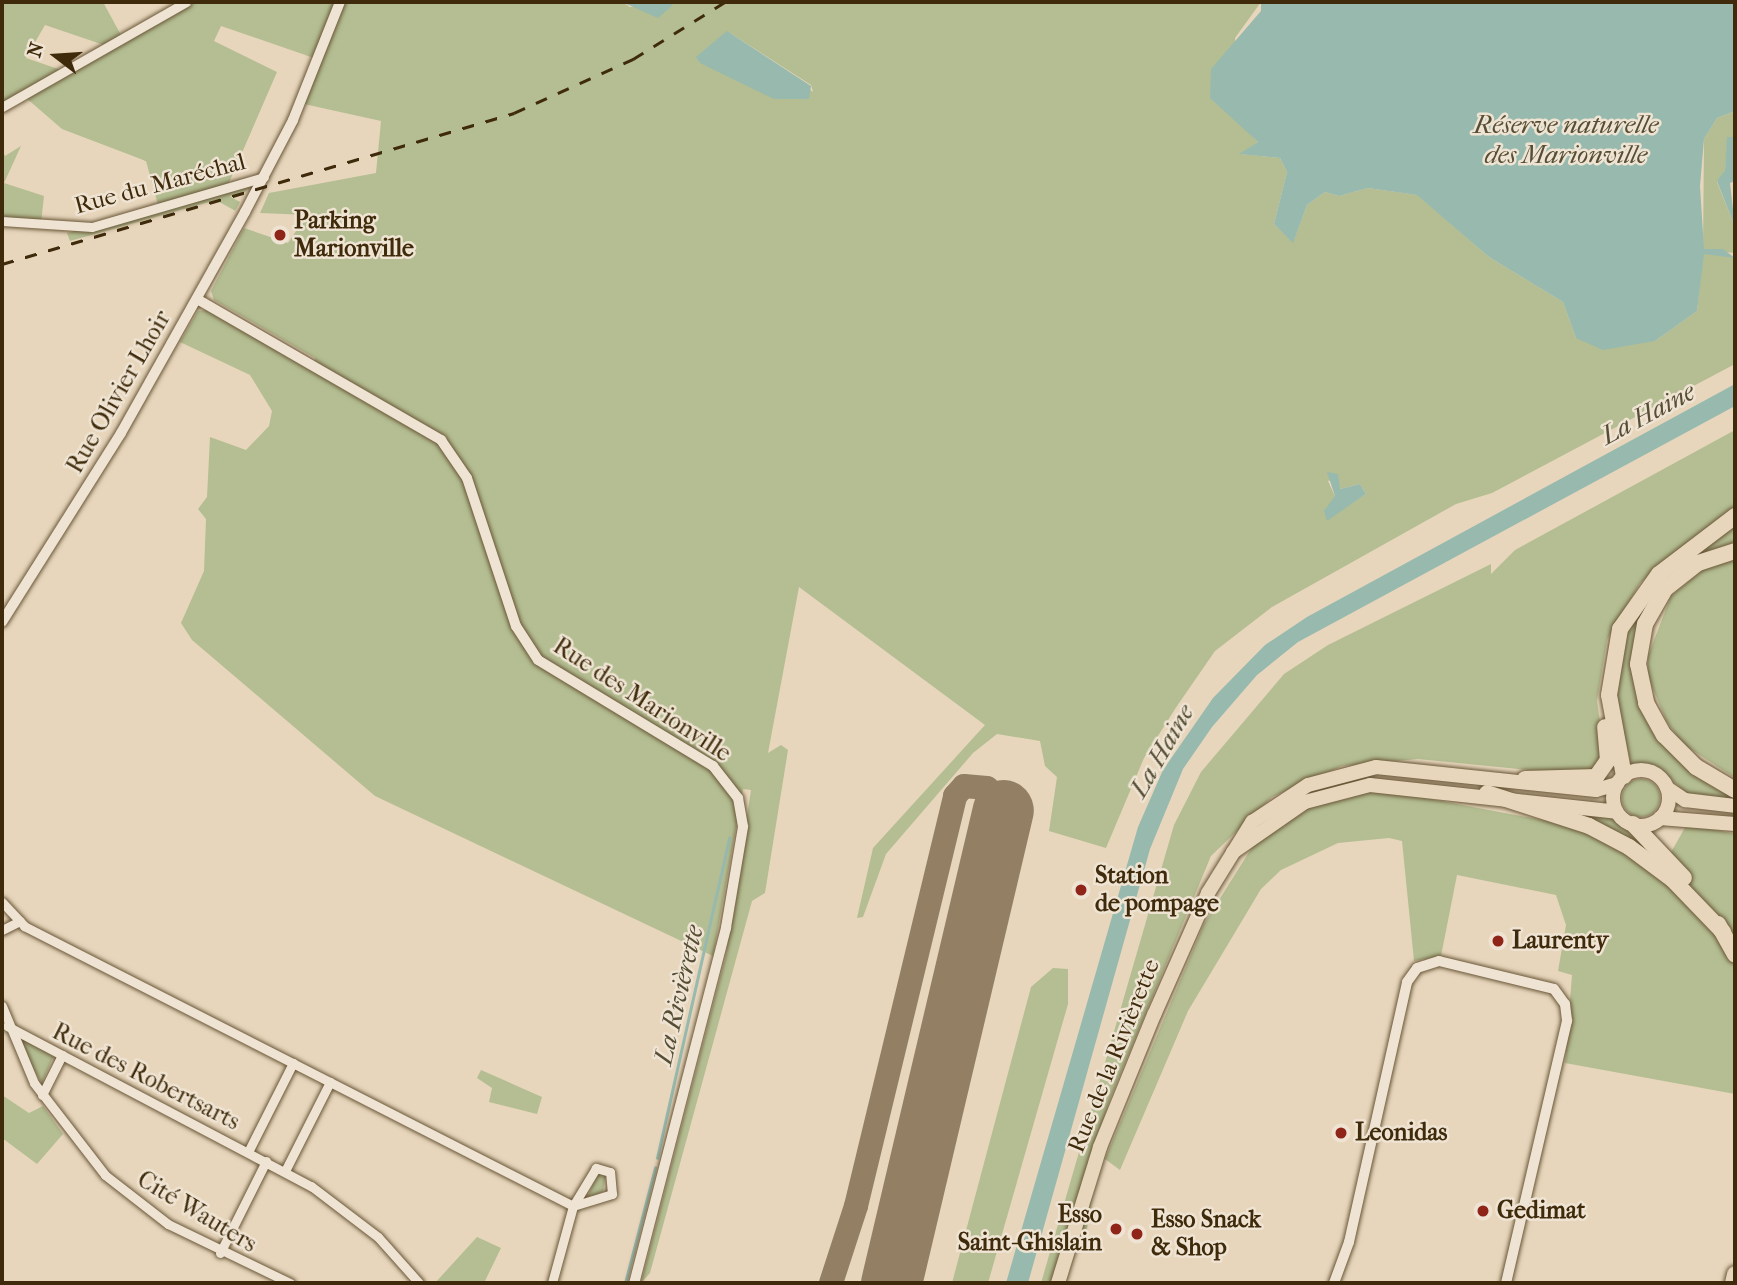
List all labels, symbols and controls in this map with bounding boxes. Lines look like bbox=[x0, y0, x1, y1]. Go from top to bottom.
north arrow bbox=[21, 21, 91, 91]
text: N bbox=[23, 40, 49, 60]
water label: Réserve naturelle des Marionville bbox=[1474, 109, 1658, 170]
street label: Rue du Maréchal bbox=[71, 147, 249, 221]
place label: Parking Marionville bbox=[294, 207, 414, 263]
marker: Parking Marionville bbox=[272, 227, 288, 243]
street label: Rue Olivier Lhoir bbox=[61, 305, 177, 479]
water label: La Haine bbox=[1596, 376, 1700, 452]
street label: Rue des Marionville bbox=[548, 632, 736, 768]
water label: La Haine bbox=[1123, 699, 1201, 803]
place label: Station de pompage bbox=[1095, 862, 1219, 918]
marker: Station de pompage bbox=[1073, 882, 1089, 898]
water label: La Rivièrette bbox=[648, 922, 710, 1068]
place label: Laurenty bbox=[1512, 927, 1608, 955]
marker: Laurenty bbox=[1490, 933, 1506, 949]
street label: Rue de la Rivièrette bbox=[1062, 955, 1166, 1157]
street label: Rue des Robertsarts bbox=[47, 1017, 245, 1137]
place label: Leonidas bbox=[1355, 1119, 1447, 1147]
marker: Leonidas bbox=[1333, 1125, 1349, 1141]
street label: Cité Wauters bbox=[132, 1165, 262, 1259]
place label: Gedimat bbox=[1497, 1197, 1586, 1225]
place label: Esso Saint-Ghislain bbox=[958, 1201, 1102, 1257]
marker: Gedimat bbox=[1475, 1203, 1491, 1219]
place label: Esso Snack & Shop bbox=[1151, 1206, 1261, 1262]
marker: Esso Saint-Ghislain bbox=[1108, 1221, 1124, 1237]
marker: Esso Snack & Shop bbox=[1129, 1226, 1145, 1242]

